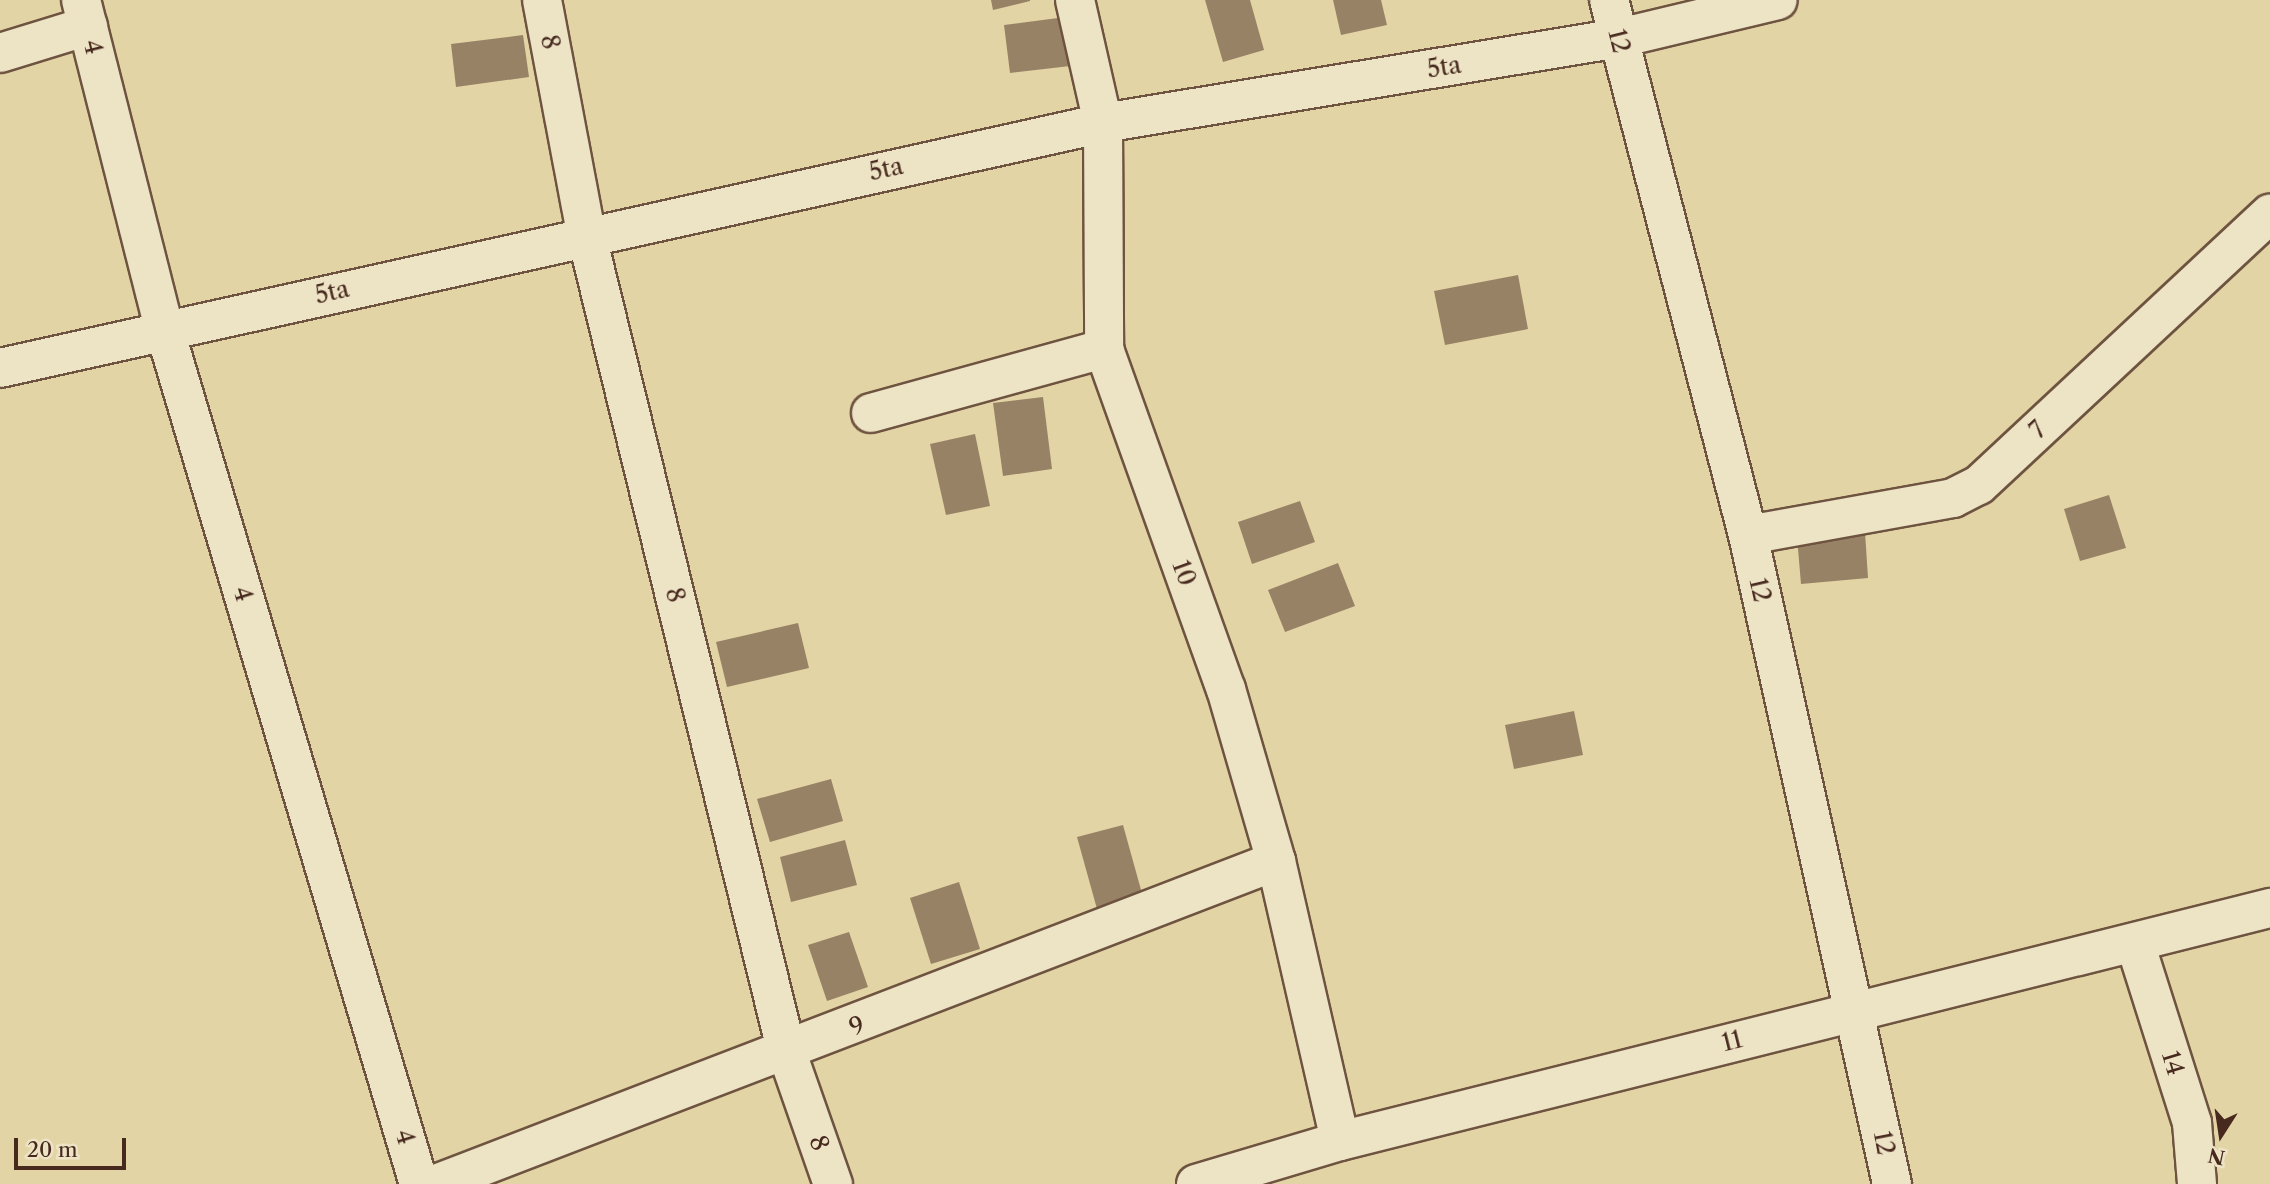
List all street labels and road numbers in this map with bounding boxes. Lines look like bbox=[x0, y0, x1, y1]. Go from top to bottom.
street label: 12 bbox=[1602, 26, 1636, 56]
street label: 8 bbox=[535, 32, 565, 52]
street label: 4 bbox=[77, 37, 109, 57]
street label: 5ta bbox=[1425, 50, 1463, 84]
street label: 5ta bbox=[866, 151, 906, 187]
street label: 5ta bbox=[312, 274, 352, 310]
street label: 7 bbox=[2024, 415, 2052, 445]
street label: 10 bbox=[1166, 556, 1202, 590]
street label: 12 bbox=[1743, 575, 1777, 605]
street label: 4 bbox=[227, 583, 259, 605]
street label: 8 bbox=[659, 585, 691, 605]
street label: 9 bbox=[845, 1010, 869, 1042]
street label: 11 bbox=[1719, 1025, 1745, 1057]
street label: 14 bbox=[2156, 1047, 2190, 1079]
street label: 4 bbox=[389, 1126, 421, 1148]
street label: 12 bbox=[1868, 1129, 1900, 1157]
street label: 8 bbox=[803, 1132, 835, 1154]

